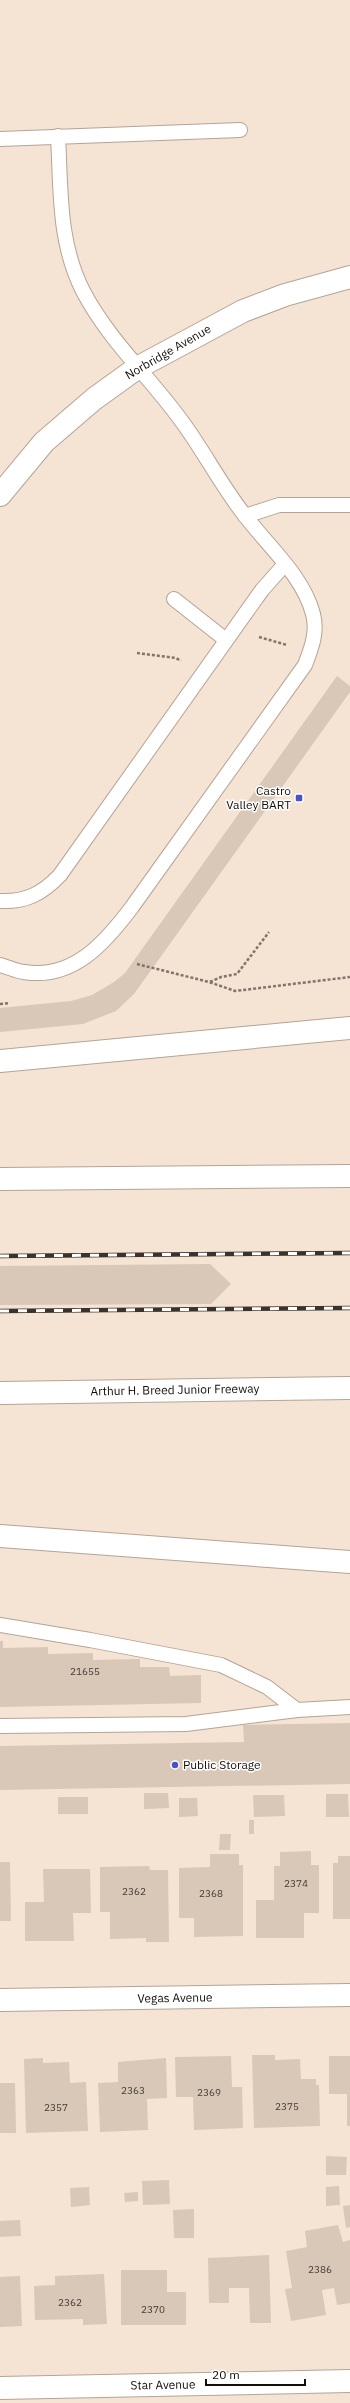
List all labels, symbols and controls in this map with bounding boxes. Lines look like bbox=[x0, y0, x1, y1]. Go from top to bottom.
street label: Norbridge Avenue bbox=[122, 321, 214, 382]
place label: Castro Valley BART bbox=[226, 783, 291, 812]
marker: Castro Valley BART bbox=[294, 793, 304, 803]
street label: Arthur H. Breed Junior Freeway bbox=[90, 1381, 260, 1398]
house number: 21655 bbox=[70, 1665, 100, 1678]
place label: Public Storage bbox=[183, 1757, 261, 1772]
marker: Public Storage bbox=[170, 1760, 180, 1770]
house number: 2374 bbox=[284, 1877, 308, 1890]
house number: 2362 bbox=[122, 1885, 146, 1898]
house number: 2368 bbox=[199, 1887, 223, 1900]
street label: Vegas Avenue bbox=[137, 1989, 213, 2006]
house number: 2363 bbox=[121, 2084, 145, 2097]
house number: 2369 bbox=[197, 2086, 221, 2099]
house number: 2375 bbox=[275, 2100, 299, 2113]
house number: 2357 bbox=[44, 2101, 68, 2114]
house number: 2386 bbox=[308, 2263, 332, 2276]
house number: 2362 bbox=[58, 2296, 82, 2309]
house number: 2370 bbox=[141, 2303, 165, 2316]
scale bar bbox=[206, 2361, 305, 2387]
text: 20 m bbox=[212, 2367, 240, 2382]
street label: Star Avenue bbox=[130, 2376, 196, 2393]

